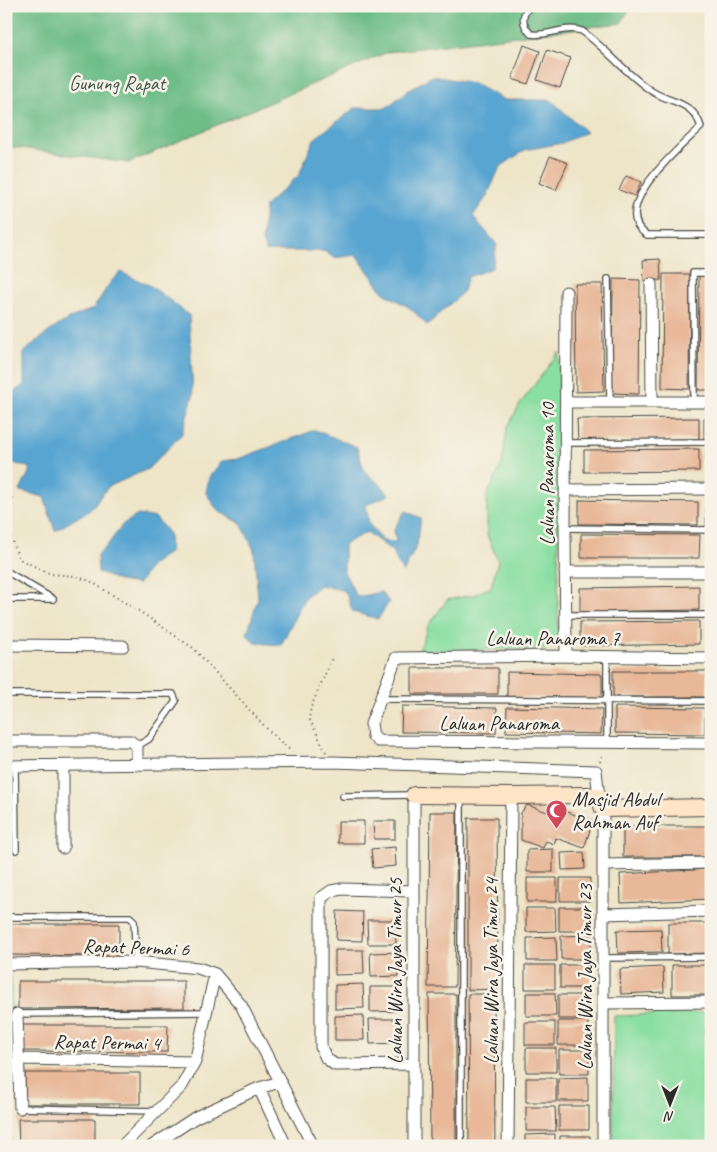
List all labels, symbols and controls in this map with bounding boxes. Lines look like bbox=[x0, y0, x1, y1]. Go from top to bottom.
park label: Gunung Rapat bbox=[69, 71, 167, 96]
street label: Laluan Panaroma 10 bbox=[535, 401, 560, 545]
street label: Laluan Panaroma 7 bbox=[486, 626, 621, 651]
street label: Laluan Panaroma bbox=[439, 711, 560, 736]
place label: Masjid Abdul Rahman Auf bbox=[572, 787, 663, 835]
mosque icon: Masjid Abdul Rahman Auf bbox=[544, 799, 568, 830]
street label: Laluan Wira Jaya Timur 24 bbox=[479, 876, 504, 1064]
street label: Laluan Wira Jaya Timur 25 bbox=[383, 877, 408, 1064]
street label: Laluan Wira Jaya Timur 23 bbox=[573, 882, 598, 1070]
street label: Rapat Permai 6 bbox=[82, 933, 191, 962]
street label: Rapat Permai 4 bbox=[53, 1029, 162, 1056]
north arrow bbox=[644, 1080, 694, 1130]
text: N bbox=[663, 1108, 674, 1125]

